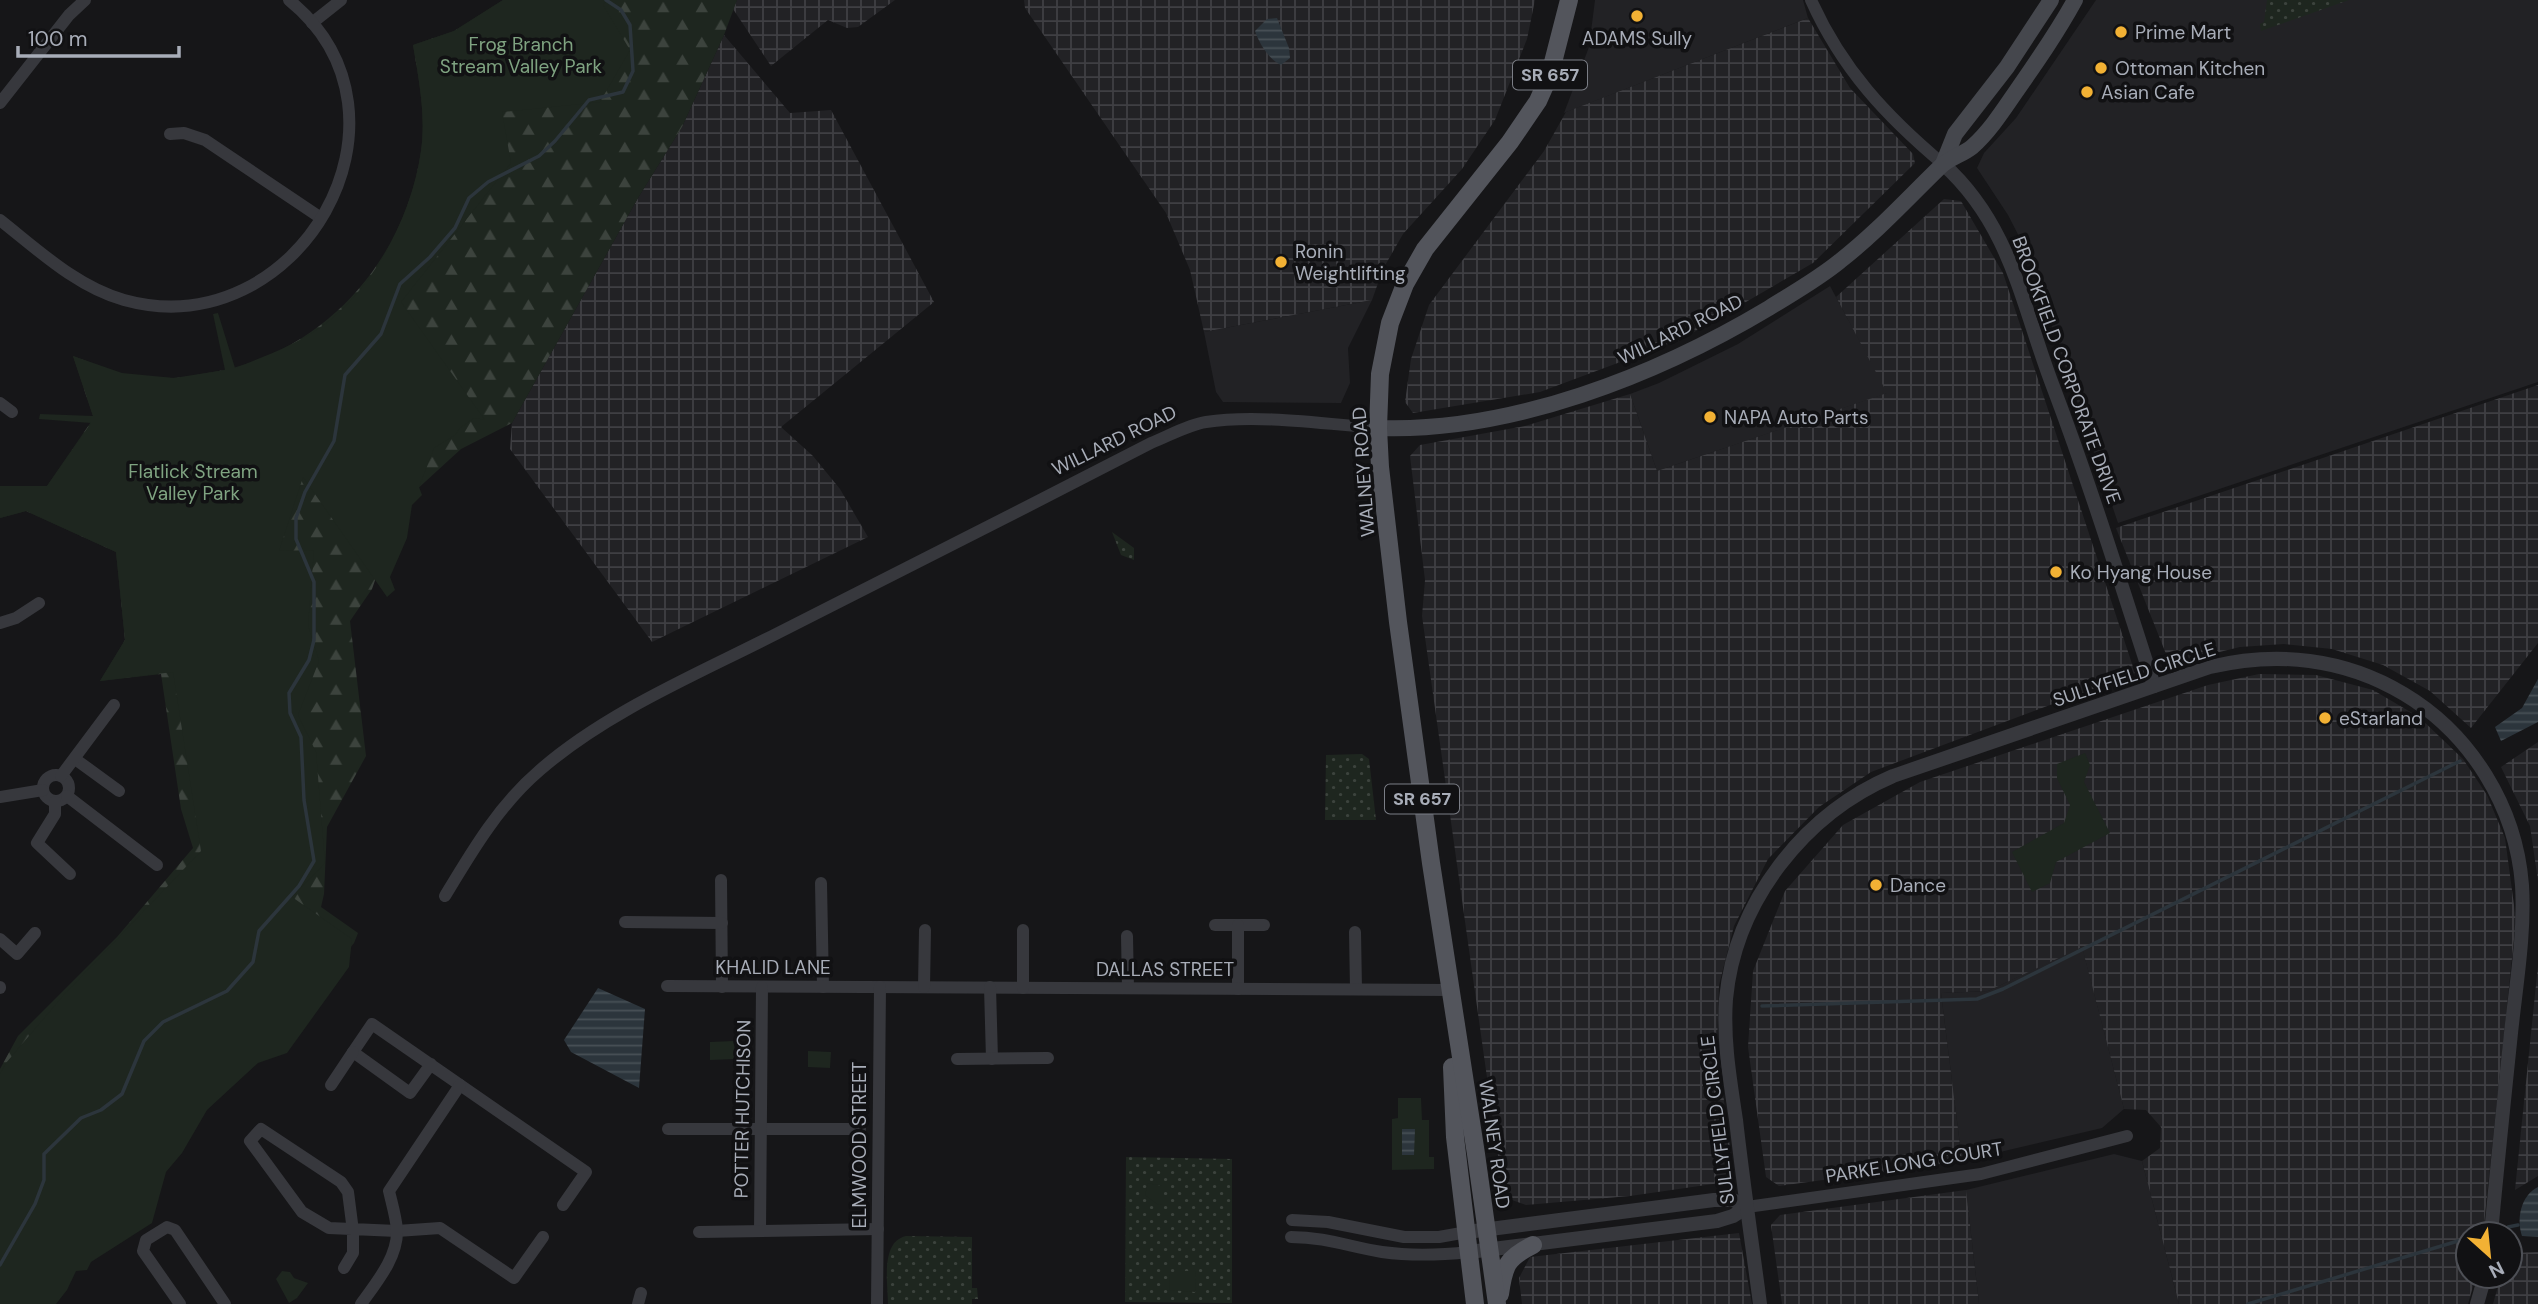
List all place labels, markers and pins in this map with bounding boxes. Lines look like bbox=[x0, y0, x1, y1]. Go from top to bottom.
marker: ADAMS Sully bbox=[1629, 8, 1645, 24]
place label: Prime Mart bbox=[2135, 20, 2231, 45]
marker: Prime Mart bbox=[2113, 24, 2129, 40]
place label: ADAMS Sully bbox=[1582, 26, 1693, 51]
place label: Ottoman Kitchen bbox=[2115, 56, 2265, 81]
marker: Ottoman Kitchen bbox=[2093, 60, 2109, 76]
place label: Asian Cafe bbox=[2101, 80, 2195, 105]
marker: Asian Cafe bbox=[2079, 84, 2095, 100]
place label: Ronin Weightlifting bbox=[1295, 239, 1406, 286]
marker: Ronin Weightlifting bbox=[1273, 254, 1289, 270]
place label: NAPA Auto Parts bbox=[1724, 405, 1869, 430]
marker: NAPA Auto Parts bbox=[1702, 409, 1718, 425]
place label: Ko Hyang House bbox=[2070, 560, 2212, 585]
marker: Ko Hyang House bbox=[2048, 564, 2064, 580]
place label: eStarland bbox=[2339, 706, 2423, 731]
marker: eStarland bbox=[2317, 710, 2333, 726]
place label: Dance bbox=[1890, 873, 1946, 898]
marker: Dance bbox=[1868, 877, 1884, 893]

